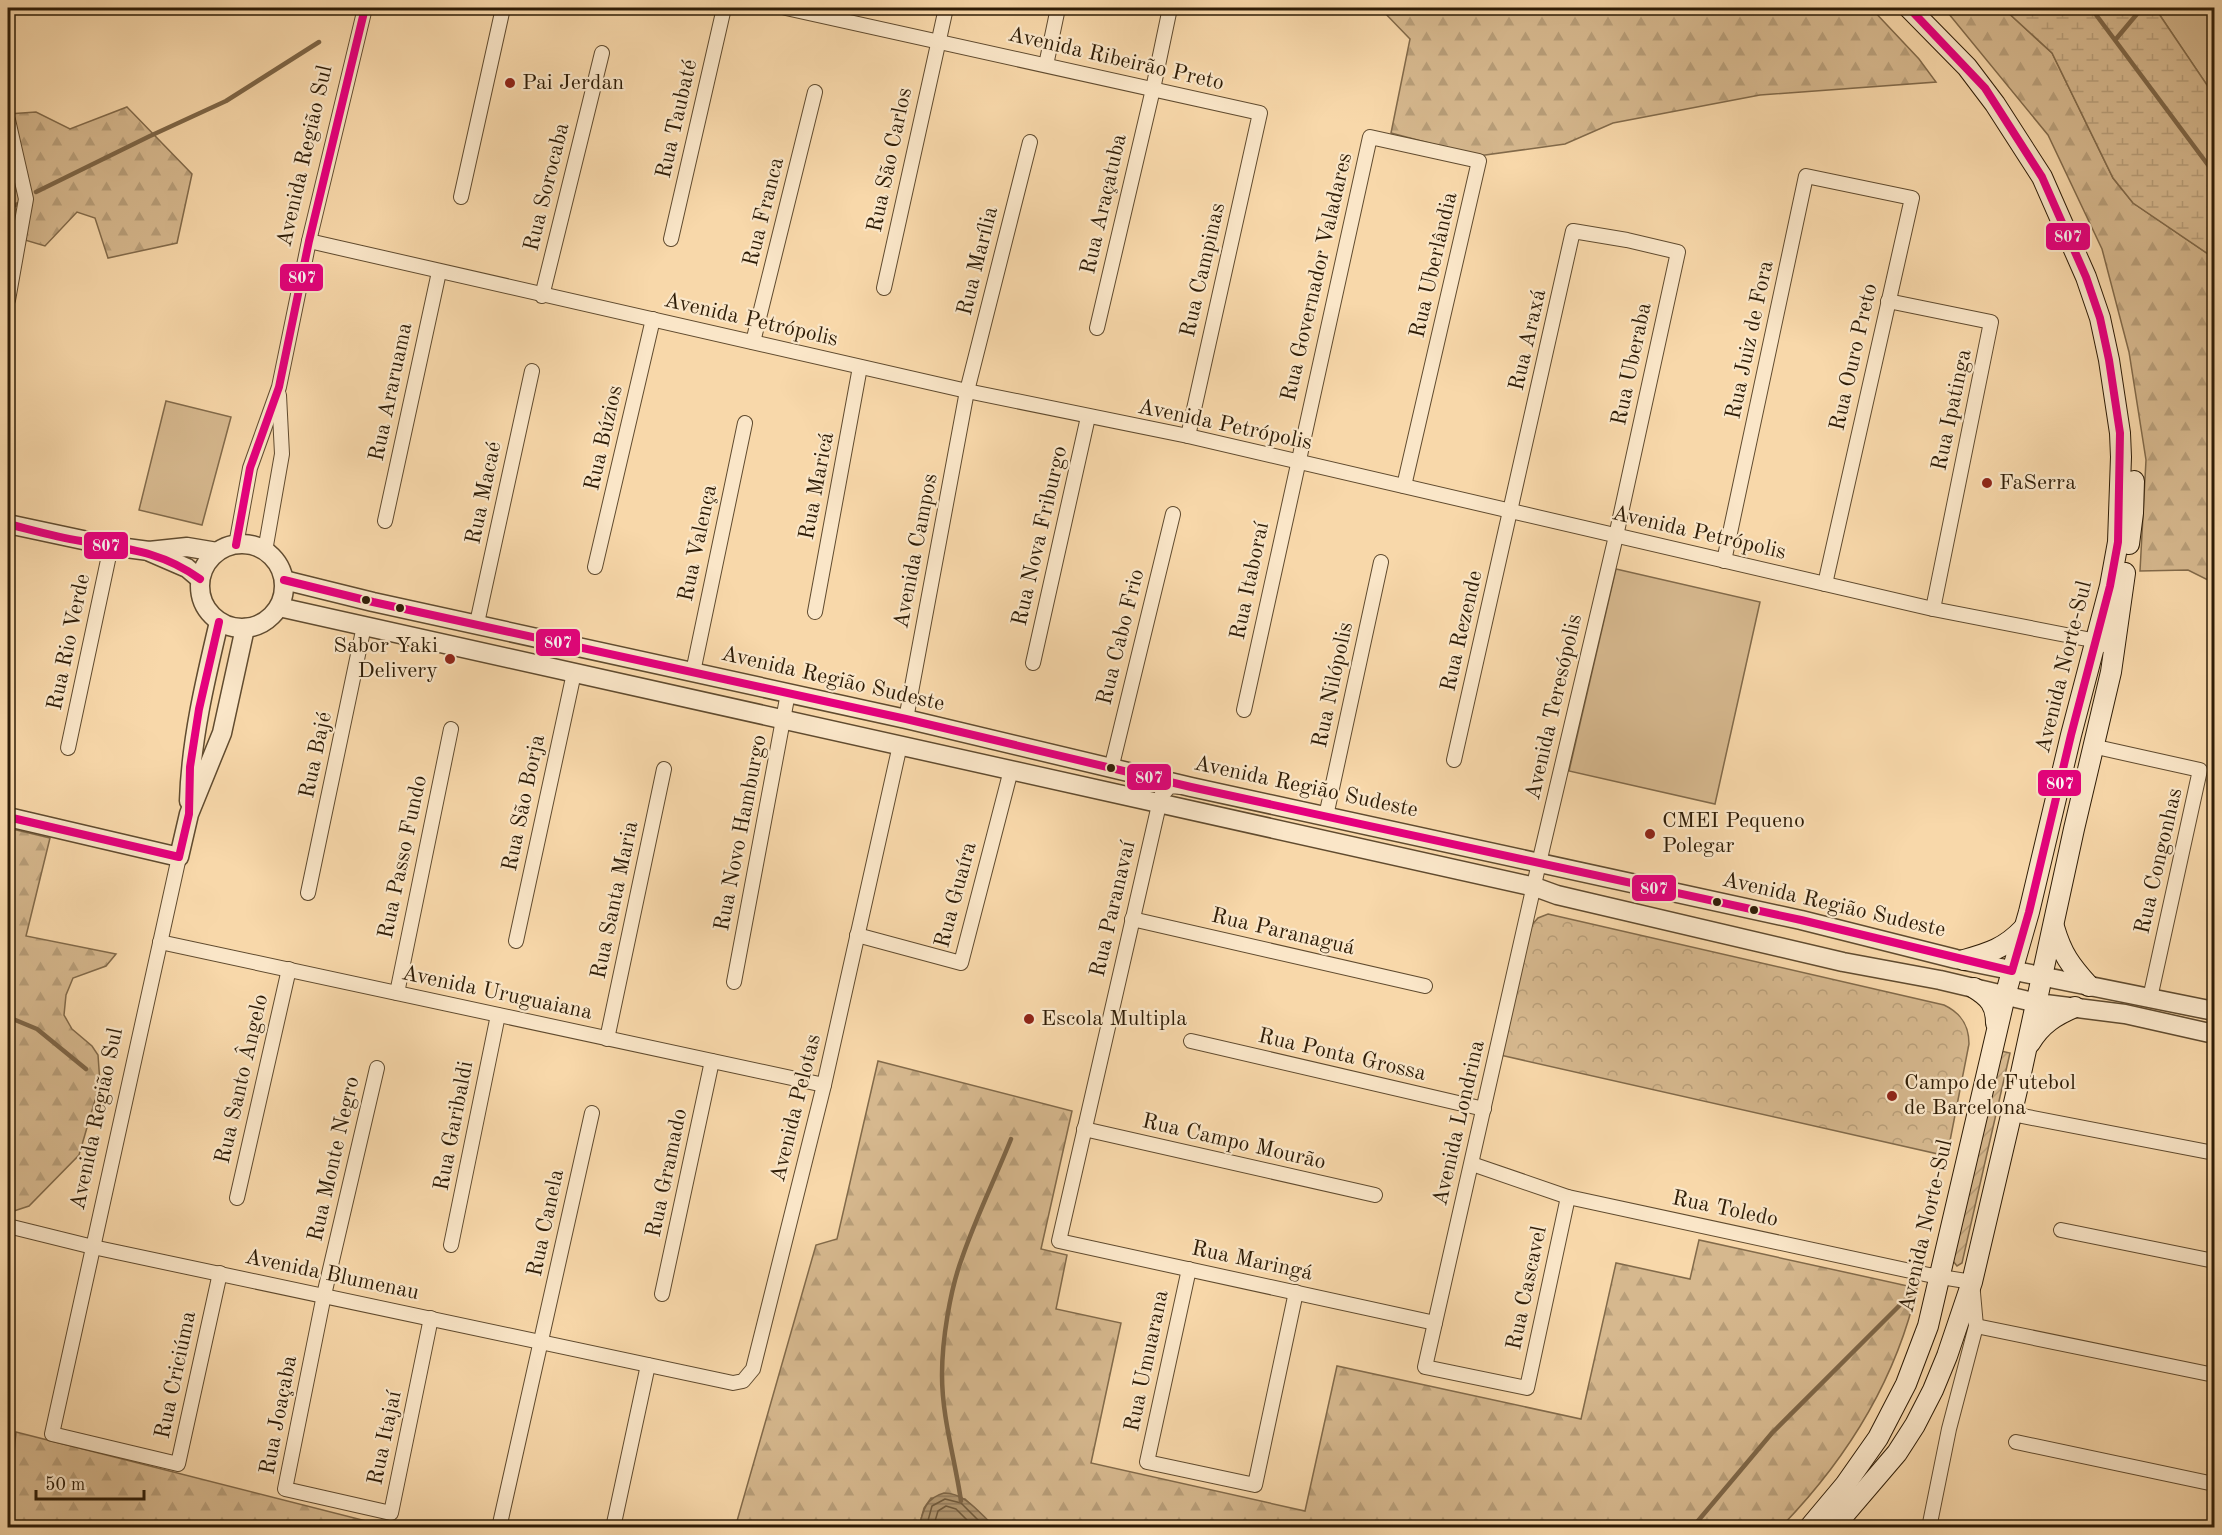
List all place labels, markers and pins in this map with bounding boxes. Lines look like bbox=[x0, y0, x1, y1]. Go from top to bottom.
place label: Pai Jerdan bbox=[522, 72, 624, 94]
marker: Pai Jerdan bbox=[503, 76, 517, 90]
place label: FaSerra bbox=[1999, 472, 2076, 494]
marker: FaSerra bbox=[1980, 476, 1994, 490]
unlabelled marker bbox=[360, 594, 372, 606]
unlabelled marker bbox=[394, 602, 406, 614]
place label: Sabor Yaki Delivery bbox=[333, 635, 438, 682]
marker: Sabor Yaki Delivery bbox=[443, 652, 457, 666]
unlabelled marker bbox=[1105, 762, 1117, 774]
place label: CMEI Pequeno Polegar bbox=[1662, 810, 1805, 857]
marker: CMEI Pequeno Polegar bbox=[1643, 827, 1657, 841]
unlabelled marker bbox=[1711, 896, 1723, 908]
unlabelled marker bbox=[1748, 904, 1760, 916]
place label: Escola Multipla bbox=[1041, 1008, 1187, 1030]
marker: Escola Multipla bbox=[1022, 1012, 1036, 1026]
place label: Campo de Futebol de Barcelona bbox=[1904, 1072, 2076, 1119]
marker: Campo de Futebol de Barcelona bbox=[1885, 1089, 1899, 1103]

